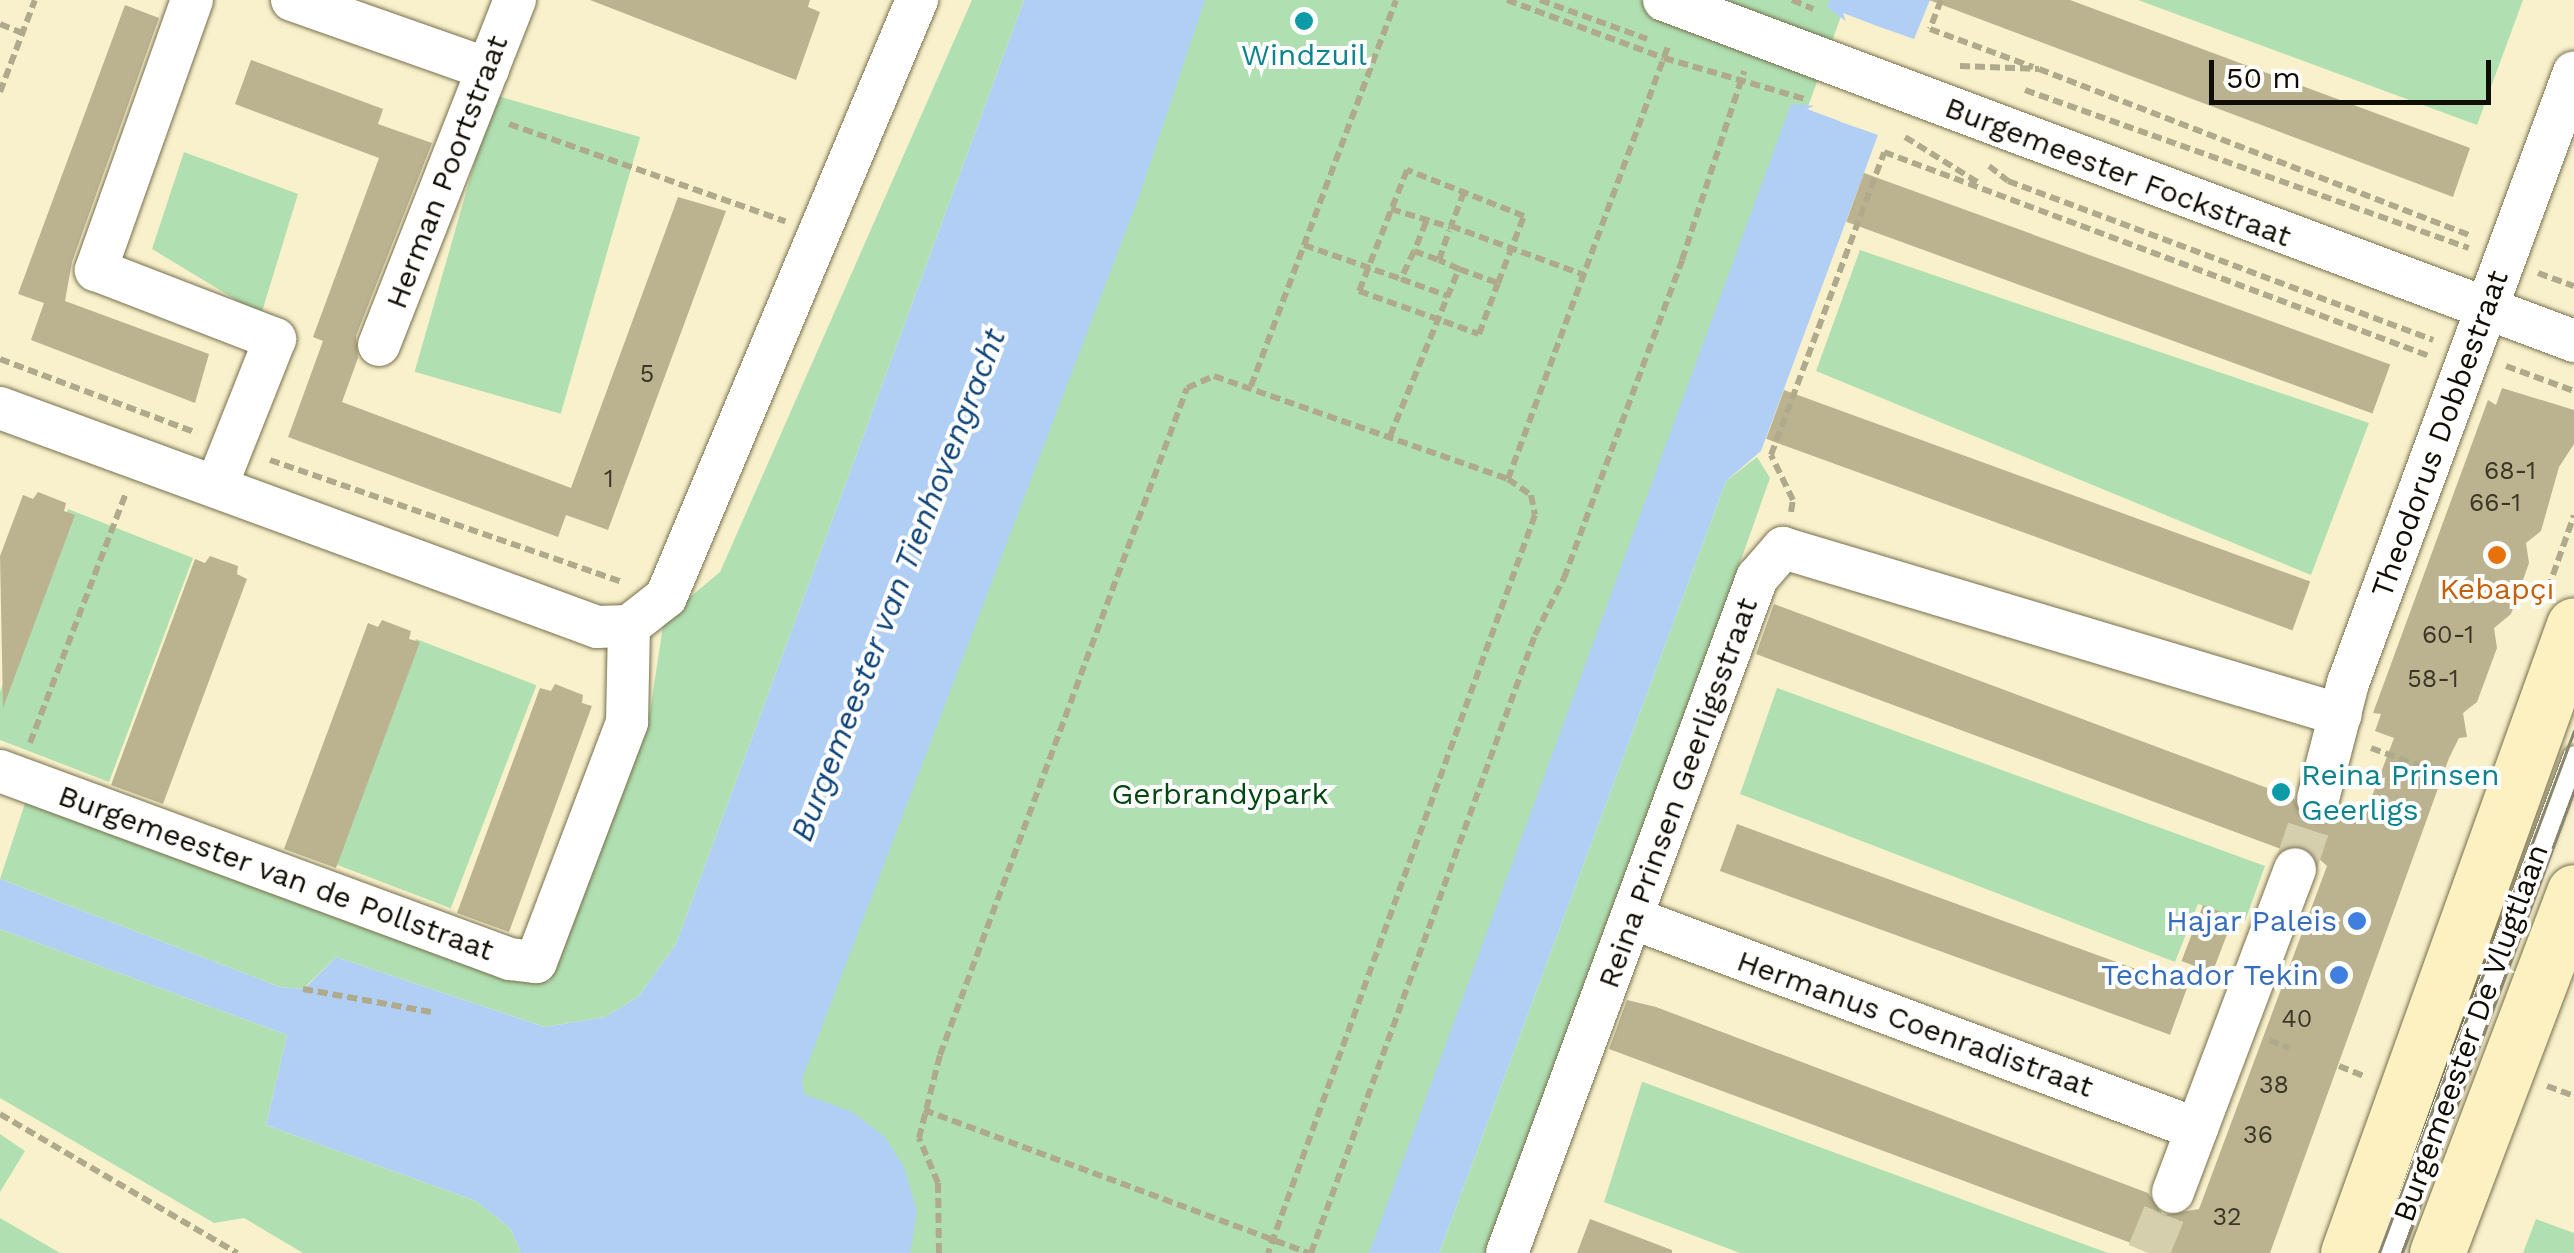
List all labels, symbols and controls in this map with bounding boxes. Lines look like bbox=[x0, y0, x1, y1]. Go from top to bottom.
marker: Windzuil bbox=[1293, 10, 1315, 32]
street label: Herman Poortstraat bbox=[378, 30, 516, 314]
place label: Windzuil bbox=[1241, 37, 1367, 73]
scale bar bbox=[2214, 40, 2496, 102]
text: 50 m bbox=[2226, 60, 2301, 95]
street label: Burgemeester Fockstraat bbox=[1940, 89, 2296, 255]
street label: Theodorus Dobbestraat bbox=[2364, 265, 2516, 603]
water label: Burgemeester van Tienhovengracht bbox=[782, 322, 1014, 848]
house number: 5 bbox=[640, 359, 654, 389]
house number: 68-1 bbox=[2484, 456, 2536, 486]
house number: 1 bbox=[604, 464, 614, 494]
house number: 66-1 bbox=[2469, 488, 2521, 518]
marker: Kebapçı bbox=[2486, 544, 2508, 566]
place label: Kebapçı bbox=[2439, 571, 2555, 607]
street label: Reina Prinsen Geerligsstraat bbox=[1590, 593, 1766, 993]
house number: 60-1 bbox=[2422, 620, 2474, 650]
house number: 58-1 bbox=[2407, 664, 2459, 694]
place label: Reina Prinsen Geerligs bbox=[2301, 757, 2500, 828]
park label: Gerbrandypark bbox=[1112, 776, 1328, 812]
street label: Burgemeester van de Pollstraat bbox=[53, 777, 499, 969]
marker: Reina Prinsen Geerligs bbox=[2270, 781, 2292, 803]
street label: Burgemeester De Vlugtlaan bbox=[2386, 839, 2556, 1227]
place label: Hajar Paleis bbox=[2165, 903, 2337, 939]
marker: Hajar Paleis bbox=[2346, 910, 2368, 932]
street label: Hermanus Coenradistraat bbox=[1732, 943, 2098, 1105]
place label: Techador Tekin bbox=[2100, 957, 2319, 993]
marker: Techador Tekin bbox=[2328, 964, 2350, 986]
house number: 40 bbox=[2282, 1004, 2312, 1034]
house number: 38 bbox=[2259, 1070, 2289, 1100]
house number: 36 bbox=[2243, 1120, 2273, 1150]
house number: 32 bbox=[2212, 1202, 2242, 1232]

